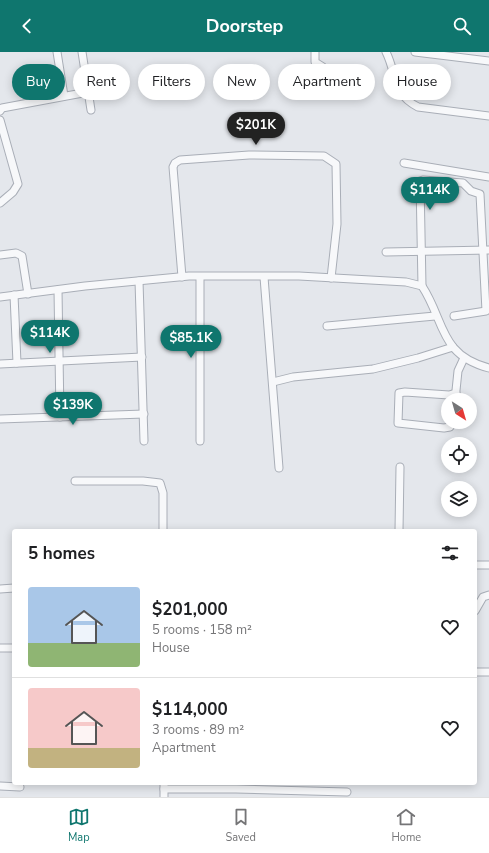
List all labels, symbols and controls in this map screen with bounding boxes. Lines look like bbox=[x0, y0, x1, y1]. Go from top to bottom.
text: Doorstep bbox=[206, 14, 283, 38]
icon: back bbox=[16, 15, 38, 37]
icon: search bbox=[451, 15, 473, 37]
chip: Buy bbox=[12, 64, 65, 100]
chip: Rent bbox=[73, 64, 130, 100]
chip: Filters bbox=[138, 64, 205, 100]
chip: New bbox=[213, 64, 270, 100]
chip: Apartment bbox=[278, 64, 375, 100]
chip: House bbox=[383, 64, 451, 100]
pin: $201K bbox=[228, 112, 284, 146]
text: $201K bbox=[236, 116, 276, 134]
pin: $114K bbox=[402, 177, 458, 211]
text: $114K bbox=[410, 181, 450, 199]
pin: $114K bbox=[22, 320, 78, 354]
text: $114K bbox=[30, 324, 70, 342]
pin: $85.1K bbox=[158, 325, 224, 359]
text: $85.1K bbox=[169, 329, 213, 347]
pin: $139K bbox=[45, 392, 101, 426]
north arrow bbox=[441, 393, 477, 429]
map controls bbox=[441, 393, 477, 517]
text: $139K bbox=[53, 396, 93, 414]
button: locate bbox=[441, 437, 477, 473]
button: layers bbox=[441, 481, 477, 517]
text: 5 homes bbox=[28, 542, 95, 565]
icon: filters bbox=[439, 542, 461, 564]
text: $201,000 bbox=[152, 598, 228, 621]
icon: home bbox=[60, 603, 108, 651]
icon: heart bbox=[439, 616, 461, 638]
text: 5 rooms · 158 m² bbox=[152, 621, 252, 639]
text: House bbox=[152, 639, 190, 657]
text: $114,000 bbox=[152, 698, 228, 721]
icon: home bbox=[60, 704, 108, 752]
icon: heart bbox=[439, 717, 461, 739]
text: 3 rooms · 89 m² bbox=[152, 721, 244, 739]
text: Apartment bbox=[152, 739, 215, 757]
tab: Map bbox=[68, 806, 90, 845]
tab: Saved bbox=[225, 806, 256, 845]
tab: Home bbox=[391, 806, 421, 845]

